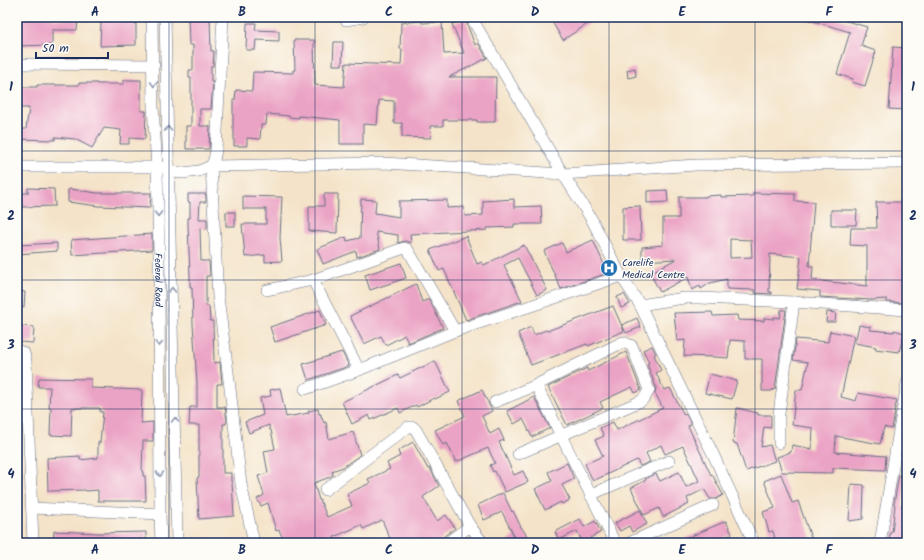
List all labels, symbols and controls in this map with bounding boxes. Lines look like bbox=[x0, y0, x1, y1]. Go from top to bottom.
text: A bbox=[91, 2, 99, 23]
text: B bbox=[238, 2, 246, 23]
text: C bbox=[385, 2, 393, 23]
text: D bbox=[531, 2, 540, 23]
text: E bbox=[678, 2, 686, 23]
text: F bbox=[825, 2, 833, 23]
scale bar bbox=[36, 34, 108, 60]
text: 50 m bbox=[42, 39, 69, 58]
text: 1 bbox=[9, 77, 13, 98]
text: 1 bbox=[911, 77, 915, 98]
one-way arrow bbox=[150, 81, 158, 87]
one-way arrow bbox=[164, 126, 172, 132]
text: 2 bbox=[7, 206, 15, 227]
text: 2 bbox=[909, 206, 917, 227]
one-way arrow bbox=[154, 211, 162, 217]
street label: Federal Road bbox=[150, 253, 166, 308]
place label: Carelife Medical Centre bbox=[622, 255, 685, 283]
hospital icon: Carelife Medical Centre bbox=[599, 258, 619, 278]
one-way arrow bbox=[168, 287, 176, 293]
text: 3 bbox=[6, 335, 15, 356]
text: 3 bbox=[908, 335, 917, 356]
one-way arrow bbox=[155, 341, 163, 347]
one-way arrow bbox=[171, 417, 179, 423]
text: 4 bbox=[7, 464, 15, 485]
text: 4 bbox=[909, 464, 917, 485]
one-way arrow bbox=[156, 471, 164, 477]
text: A bbox=[91, 540, 99, 560]
text: B bbox=[238, 540, 246, 560]
text: C bbox=[385, 540, 393, 560]
text: D bbox=[531, 540, 540, 560]
text: E bbox=[678, 540, 686, 560]
text: F bbox=[825, 540, 833, 560]

